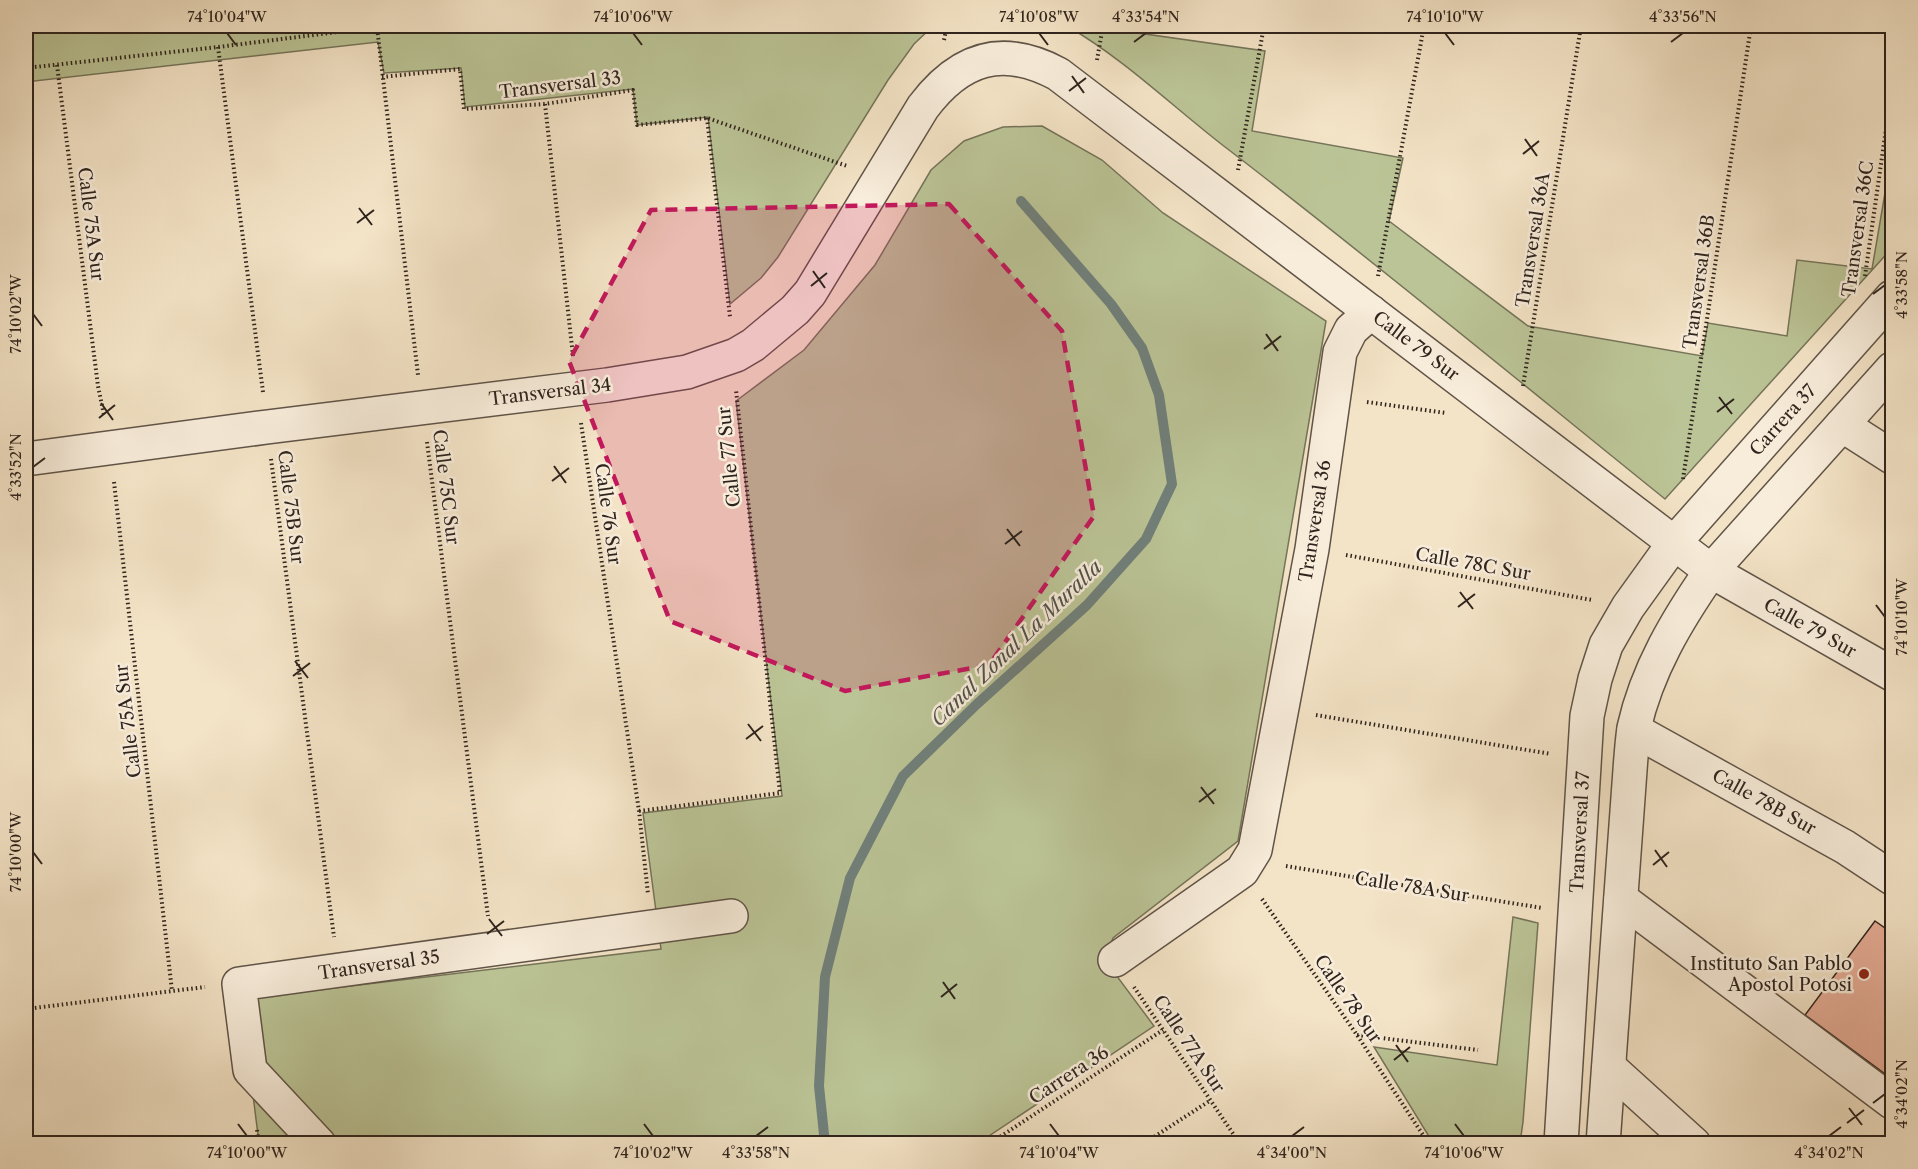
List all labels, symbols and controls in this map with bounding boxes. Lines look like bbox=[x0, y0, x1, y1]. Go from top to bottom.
text: 74°10'04"W bbox=[187, 7, 267, 26]
text: 74°10'06"W bbox=[593, 7, 673, 26]
text: 74°10'08"W bbox=[999, 7, 1079, 26]
text: 4°33'54"N bbox=[1112, 7, 1180, 26]
text: 74°10'10"W bbox=[1406, 7, 1484, 26]
text: 4°33'56"N bbox=[1649, 7, 1717, 26]
street label: Transversal 33 bbox=[498, 67, 622, 103]
street label: Transversal 36C bbox=[1838, 160, 1878, 298]
street label: Calle 75A Sur bbox=[73, 166, 109, 283]
street label: Transversal 36A bbox=[1511, 170, 1555, 309]
street label: Transversal 36B bbox=[1679, 213, 1719, 351]
text: 4°33'58"N bbox=[1892, 251, 1911, 319]
text: 74°10'02"W bbox=[6, 274, 25, 354]
street label: Calle 79 Sur bbox=[1368, 306, 1464, 386]
street label: Transversal 34 bbox=[488, 374, 612, 410]
street label: Carrera 37 bbox=[1745, 380, 1821, 460]
street label: Calle 77 Sur bbox=[713, 405, 745, 508]
street label: Calle 75C Sur bbox=[428, 428, 464, 546]
text: 4°33'52"N bbox=[6, 433, 25, 501]
street label: Calle 75B Sur bbox=[273, 449, 309, 566]
street label: Transversal 36 bbox=[1295, 458, 1335, 584]
street label: Calle 76 Sur bbox=[590, 462, 626, 567]
street label: Calle 78C Sur bbox=[1414, 543, 1533, 585]
water label: Canal Zonal La Muralla bbox=[926, 555, 1107, 731]
text: 74°10'10"W bbox=[1892, 578, 1911, 656]
street label: Calle 79 Sur bbox=[1760, 594, 1861, 663]
street label: Calle 75A Sur bbox=[110, 662, 146, 779]
street label: Calle 78B Sur bbox=[1708, 764, 1820, 840]
street label: Transversal 37 bbox=[1566, 771, 1594, 893]
text: 74°10'00"W bbox=[6, 811, 25, 892]
street label: Calle 78A Sur bbox=[1353, 867, 1471, 907]
street label: Transversal 35 bbox=[317, 946, 441, 984]
street label: Calle 78 Sur bbox=[1310, 951, 1387, 1048]
place label: Instituto San Pablo Apostol Potosi bbox=[1690, 953, 1853, 996]
marker: Instituto San Pablo Apostol Potosi bbox=[1857, 967, 1871, 981]
street label: Calle 77A Sur bbox=[1148, 991, 1230, 1097]
street label: Carrera 36 bbox=[1025, 1041, 1113, 1109]
text: 4°34'02"N bbox=[1892, 1059, 1911, 1129]
text: 74°10'00"W bbox=[207, 1143, 288, 1162]
text: 74°10'02"W bbox=[613, 1143, 693, 1162]
text: 4°33'58"N bbox=[722, 1143, 790, 1162]
text: 74°10'04"W bbox=[1019, 1143, 1099, 1162]
text: 4°34'00"N bbox=[1257, 1143, 1327, 1162]
text: 74°10'06"W bbox=[1424, 1143, 1504, 1162]
text: 4°34'02"N bbox=[1794, 1143, 1864, 1162]

